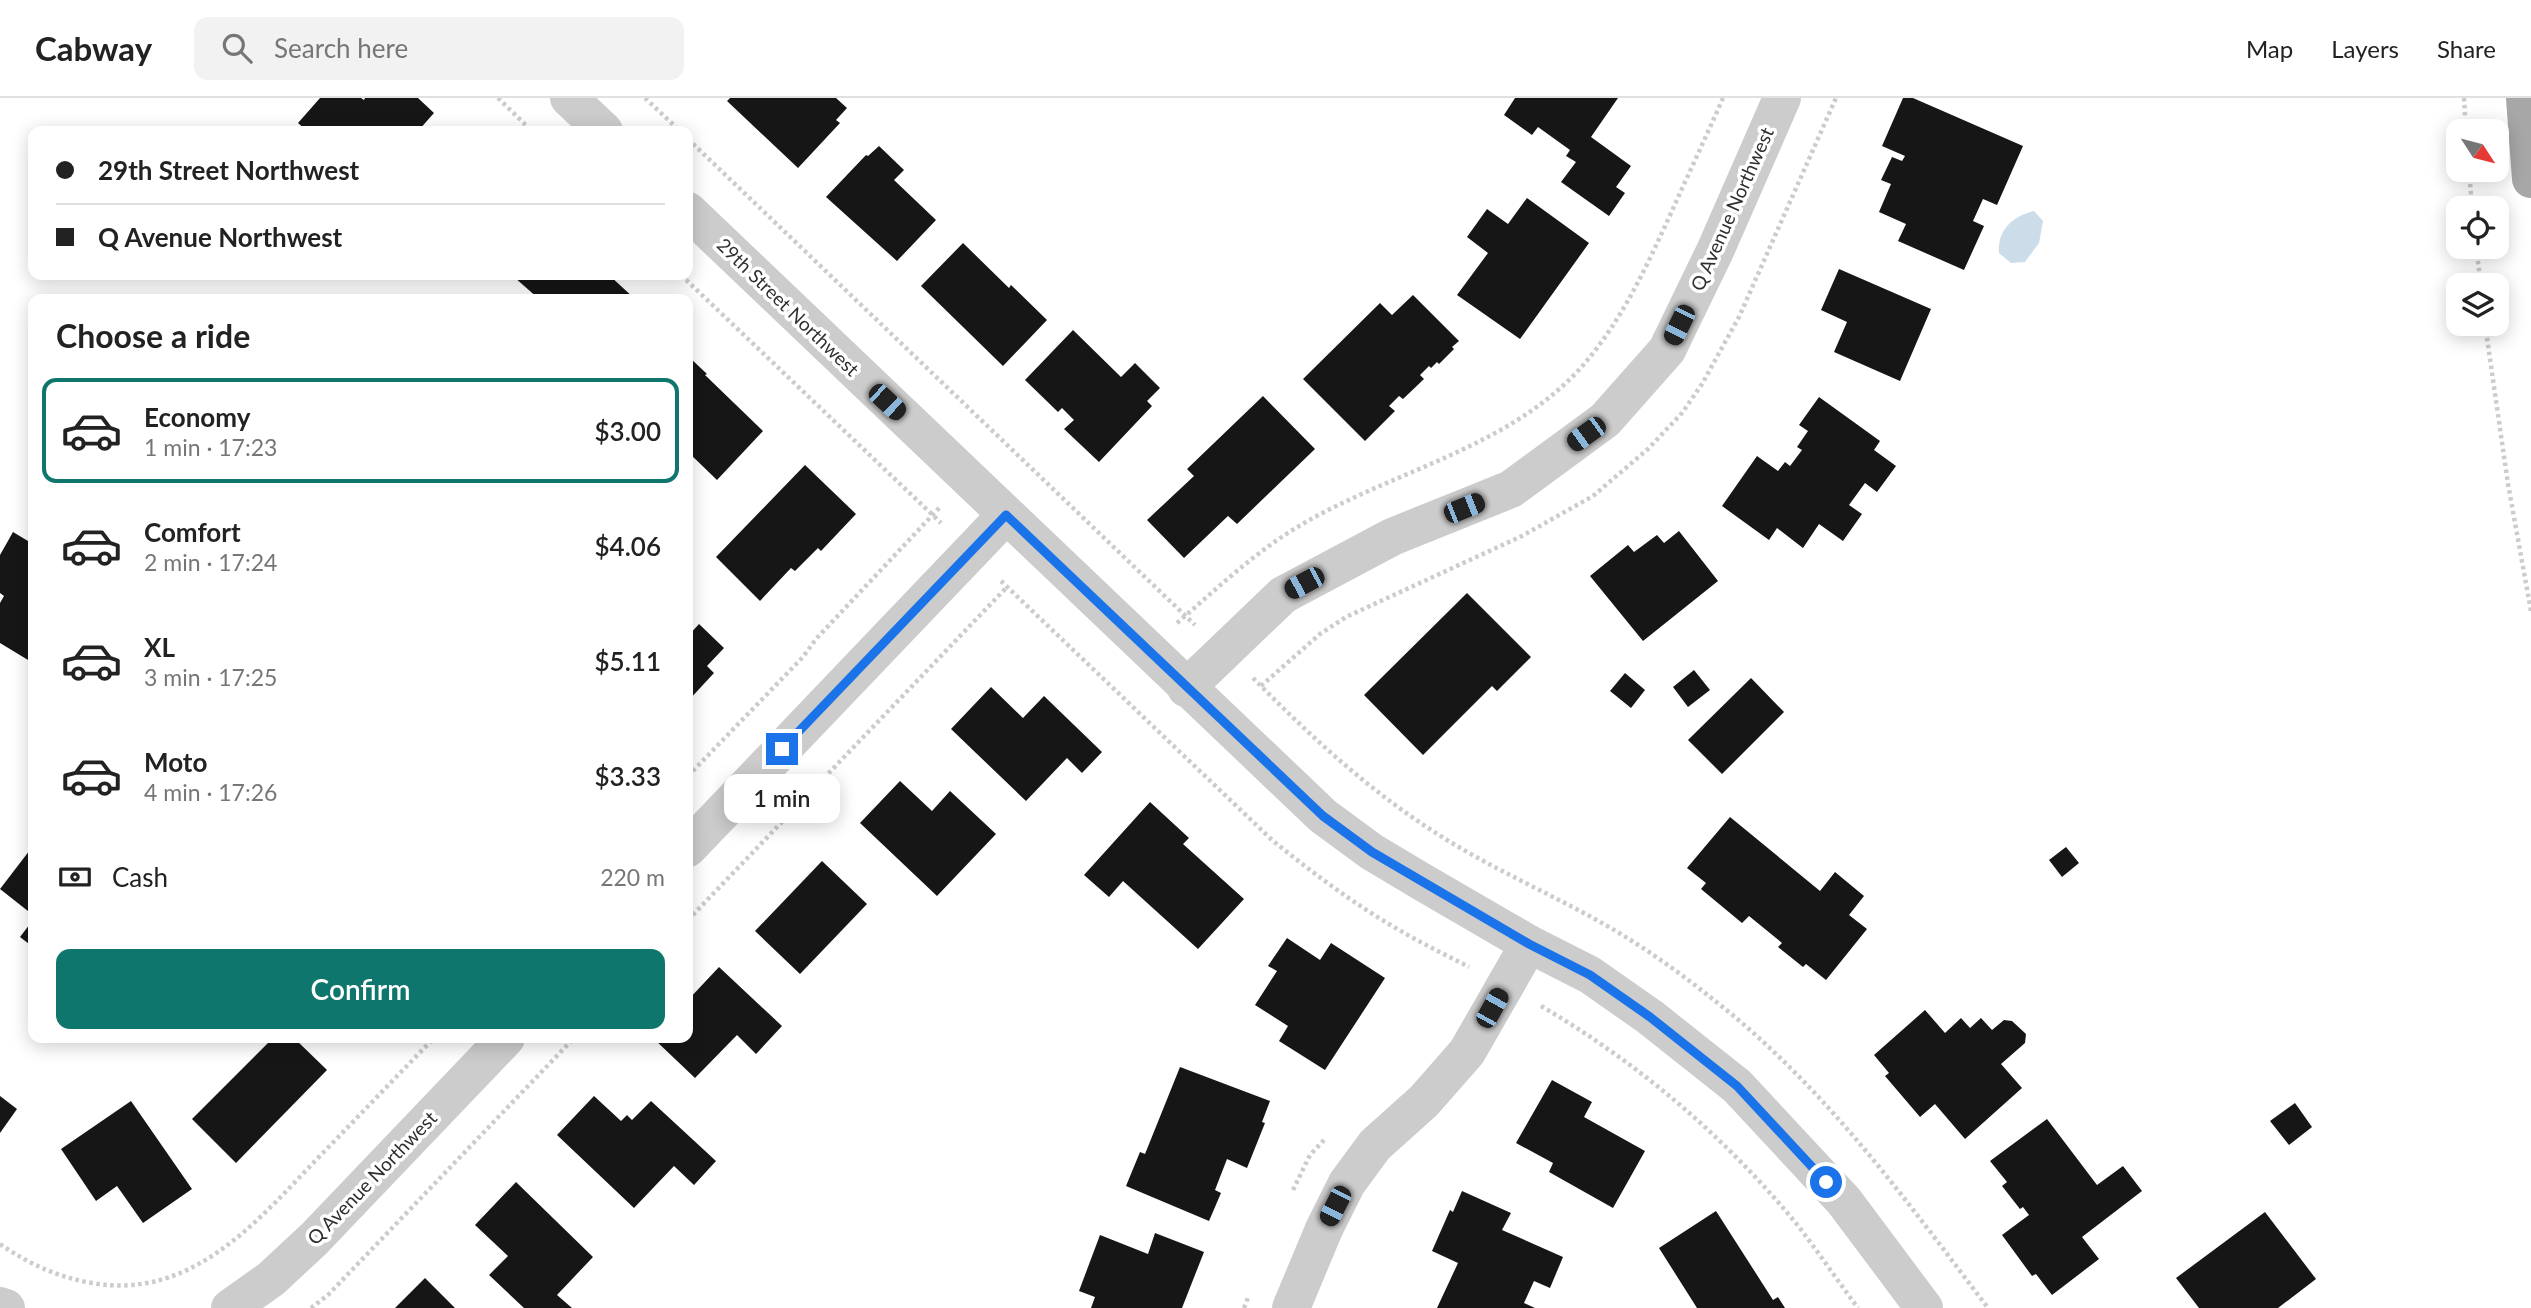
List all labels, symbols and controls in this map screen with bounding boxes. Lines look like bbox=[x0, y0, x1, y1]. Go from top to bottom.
search box bbox=[194, 17, 684, 80]
text: Cabway bbox=[35, 28, 152, 68]
icon: search bbox=[218, 29, 256, 67]
text: Search here bbox=[274, 32, 408, 64]
text: Map bbox=[2246, 34, 2293, 63]
text: Layers bbox=[2331, 34, 2399, 63]
text: Share bbox=[2437, 34, 2496, 63]
north arrow bbox=[2446, 119, 2510, 182]
map controls bbox=[2446, 119, 2509, 336]
street label: Q Avenue Northwest bbox=[1685, 123, 1778, 294]
text: 29th Street Northwest bbox=[98, 154, 359, 186]
button: locate bbox=[2446, 196, 2509, 259]
text: Q Avenue Northwest bbox=[98, 221, 342, 253]
street label: 29th Street Northwest bbox=[713, 233, 864, 380]
button: layers bbox=[2446, 273, 2509, 336]
car bbox=[1661, 302, 1698, 348]
text: Choose a ride bbox=[56, 316, 250, 355]
car bbox=[865, 380, 910, 424]
icon: car bbox=[60, 399, 123, 462]
text: Economy bbox=[144, 401, 250, 433]
car bbox=[1563, 413, 1610, 455]
text: $3.00 bbox=[595, 415, 661, 447]
text: 1 min · 17:23 bbox=[144, 433, 277, 461]
car bbox=[1441, 490, 1488, 526]
icon: car bbox=[60, 514, 123, 577]
text: Comfort bbox=[144, 516, 241, 548]
text: $4.06 bbox=[595, 530, 661, 562]
text: 2 min · 17:24 bbox=[144, 548, 277, 576]
car bbox=[1281, 564, 1328, 602]
icon: car bbox=[60, 629, 123, 692]
text: XL bbox=[144, 631, 175, 663]
text: $5.11 bbox=[595, 645, 661, 677]
text: 3 min · 17:25 bbox=[144, 663, 277, 691]
route end bbox=[766, 733, 798, 765]
icon: car bbox=[60, 744, 123, 807]
text: Moto bbox=[144, 746, 207, 778]
text: $3.33 bbox=[595, 760, 661, 792]
callout: 1 min bbox=[724, 774, 840, 822]
text: 4 min · 17:26 bbox=[144, 778, 277, 806]
text: 1 min bbox=[754, 784, 810, 812]
icon: cash bbox=[56, 858, 94, 896]
text: Cash bbox=[112, 861, 168, 893]
text: 220 m bbox=[600, 863, 665, 891]
button: Confirm bbox=[56, 949, 665, 1029]
car bbox=[1473, 985, 1512, 1031]
street label: Q Avenue Northwest bbox=[302, 1106, 441, 1249]
route start bbox=[1810, 1166, 1842, 1198]
car bbox=[1317, 1183, 1354, 1229]

